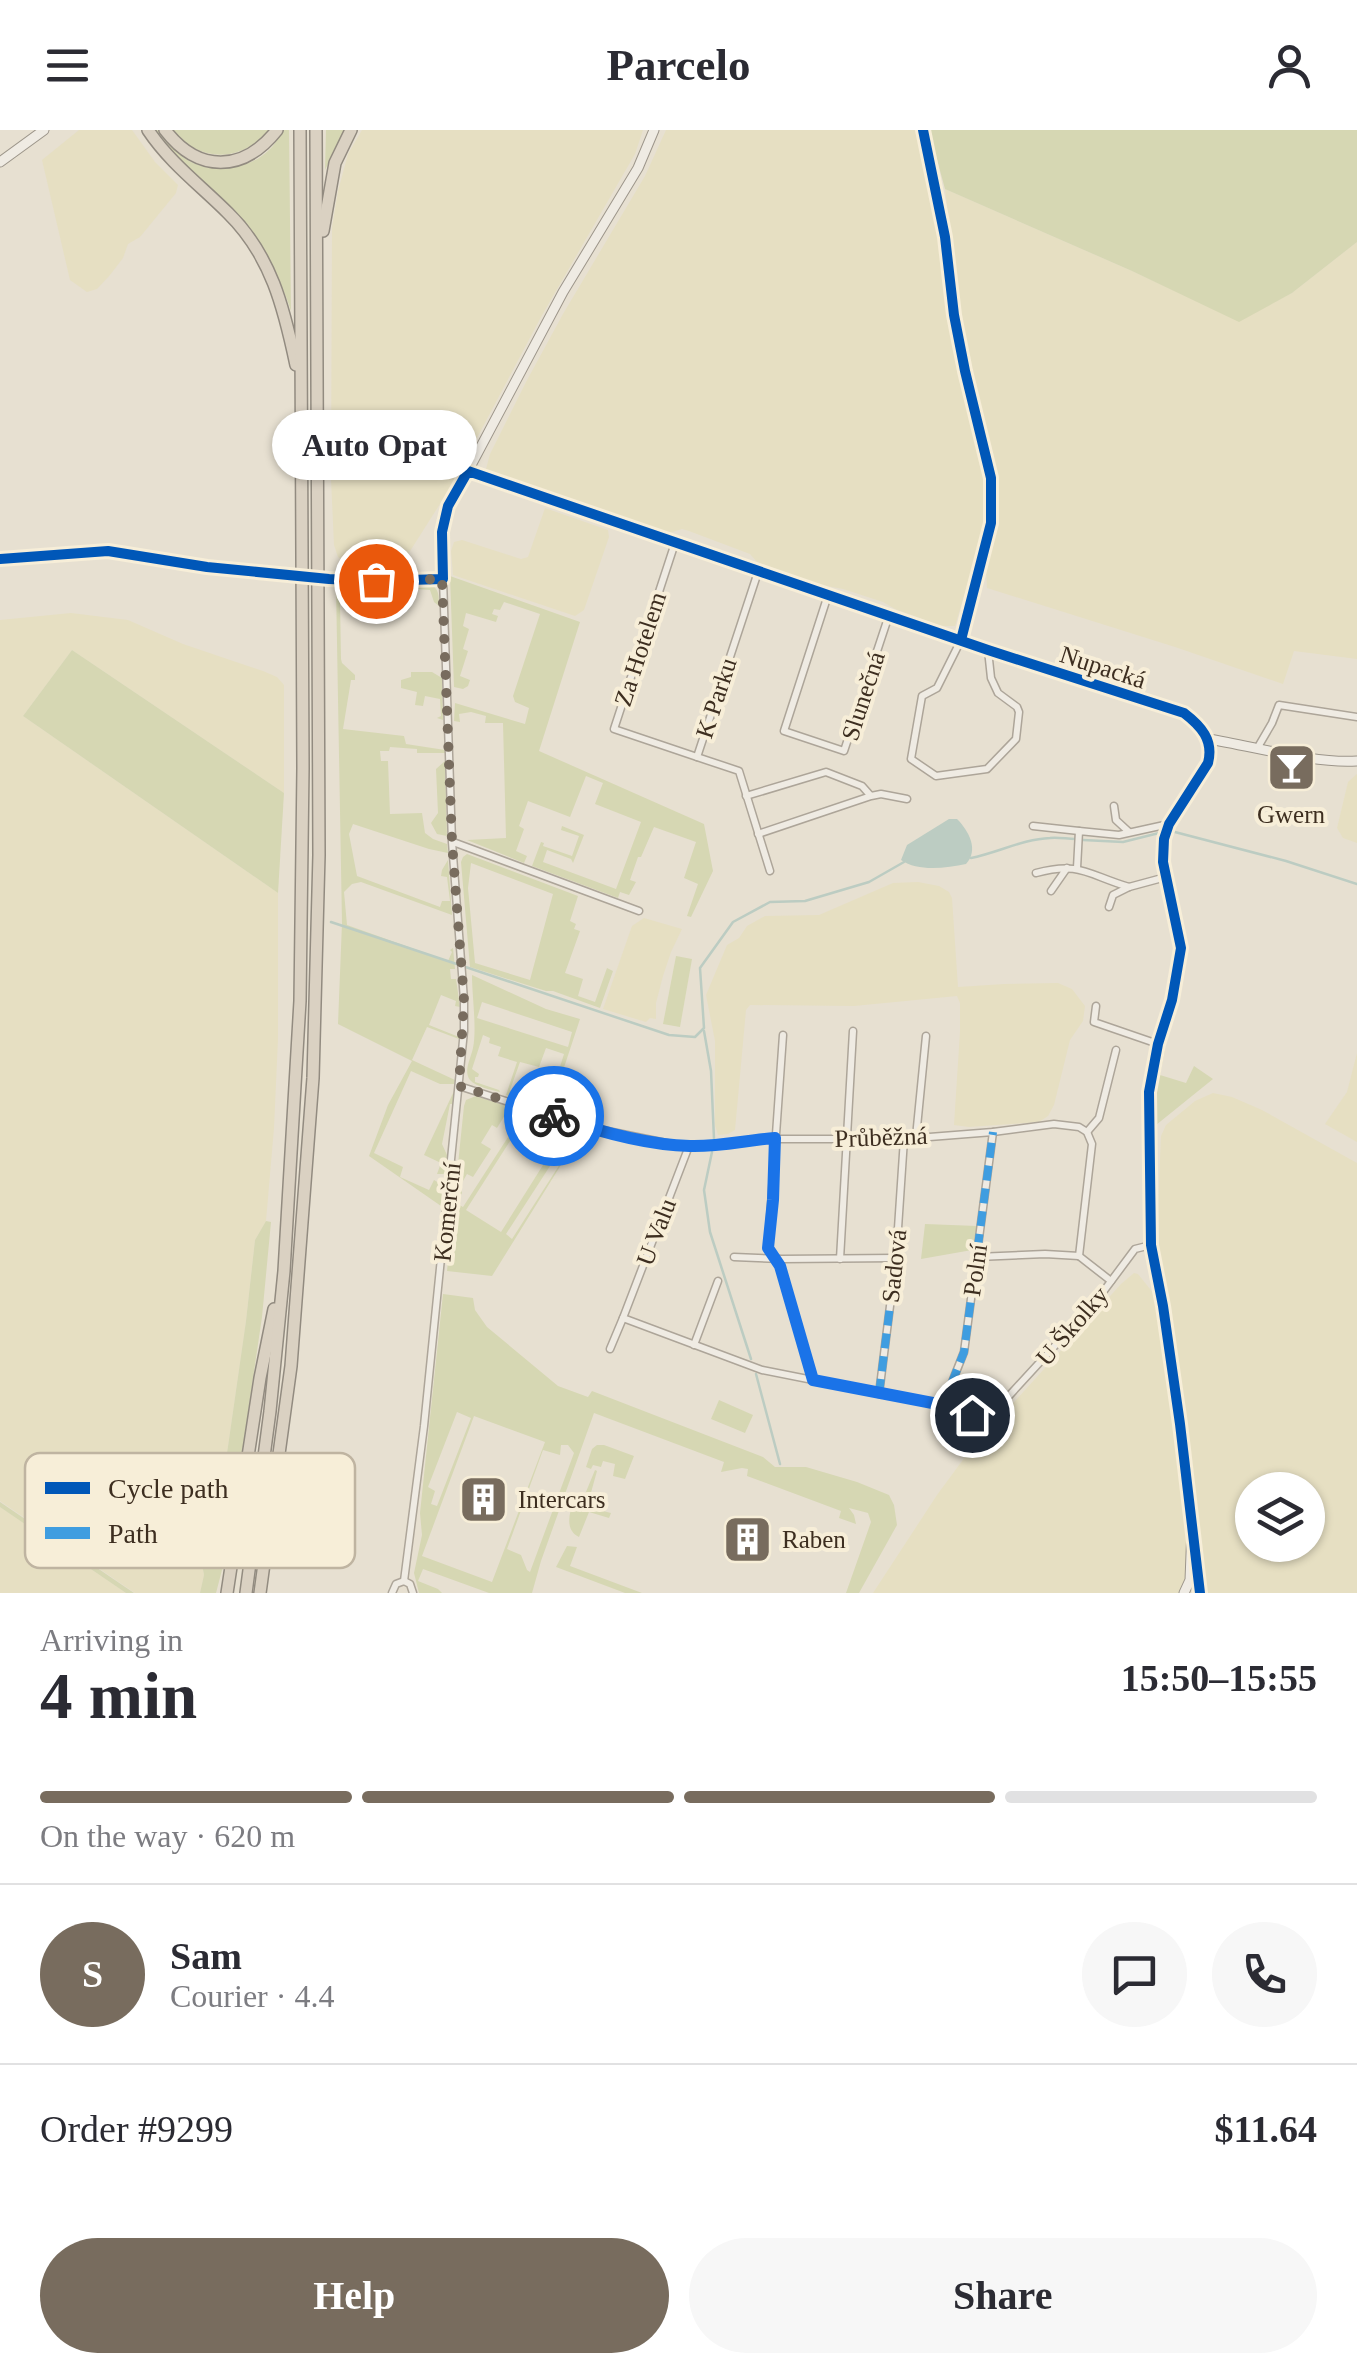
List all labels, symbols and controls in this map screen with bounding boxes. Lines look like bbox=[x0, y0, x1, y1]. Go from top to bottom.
icon: menu bbox=[40, 38, 95, 93]
icon: person bbox=[1262, 38, 1317, 93]
text: Parcelo bbox=[606, 40, 751, 90]
callout: Auto Opat bbox=[274, 411, 478, 481]
text: Auto Opat bbox=[302, 427, 447, 463]
pin bbox=[334, 539, 419, 624]
icon: bag bbox=[349, 554, 404, 609]
street label: Za Hotelem bbox=[609, 588, 671, 710]
street label: Nupacká bbox=[1057, 640, 1149, 694]
street label: Slunečná bbox=[836, 648, 890, 744]
street label: K Parku bbox=[690, 654, 742, 741]
bar icon: Gwern bbox=[1265, 742, 1317, 794]
place label: Gwern bbox=[1257, 801, 1326, 828]
courier bbox=[504, 1066, 604, 1166]
icon: bike bbox=[527, 1089, 582, 1144]
street label: Průběžná bbox=[834, 1122, 928, 1152]
street label: Komerční bbox=[428, 1161, 466, 1263]
street label: U Valu bbox=[631, 1194, 681, 1269]
street label: Sadová bbox=[877, 1228, 911, 1304]
street label: Polní bbox=[958, 1242, 992, 1298]
street label: U Školky bbox=[1030, 1280, 1114, 1371]
pin bbox=[930, 1373, 1015, 1458]
icon: home bbox=[945, 1388, 1000, 1443]
legend bbox=[25, 1453, 355, 1568]
map controls bbox=[1235, 1472, 1325, 1562]
button: layers bbox=[1235, 1472, 1325, 1562]
text: Cycle path bbox=[108, 1473, 229, 1504]
building icon: Intercars bbox=[457, 1473, 509, 1525]
place label: Intercars bbox=[518, 1486, 605, 1513]
building icon: Raben bbox=[721, 1513, 773, 1565]
text: Path bbox=[108, 1518, 158, 1549]
place label: Raben bbox=[782, 1526, 846, 1553]
text: Arriving in bbox=[40, 1622, 183, 1658]
text: 15:50–15:55 bbox=[1121, 1657, 1317, 1699]
text: 4 min bbox=[40, 1660, 197, 1732]
text: On the way · 620 m bbox=[40, 1818, 295, 1854]
button: chat bbox=[1082, 1922, 1187, 2027]
button: phone bbox=[1212, 1922, 1317, 2027]
text: Sam bbox=[170, 1935, 242, 1977]
text: S bbox=[82, 1953, 103, 1995]
text: Courier · 4.4 bbox=[170, 1978, 334, 2014]
text: Order #9299 bbox=[40, 2108, 233, 2150]
text: $11.64 bbox=[1215, 2108, 1317, 2150]
button: Help bbox=[40, 2238, 669, 2353]
button: Share bbox=[689, 2238, 1317, 2353]

